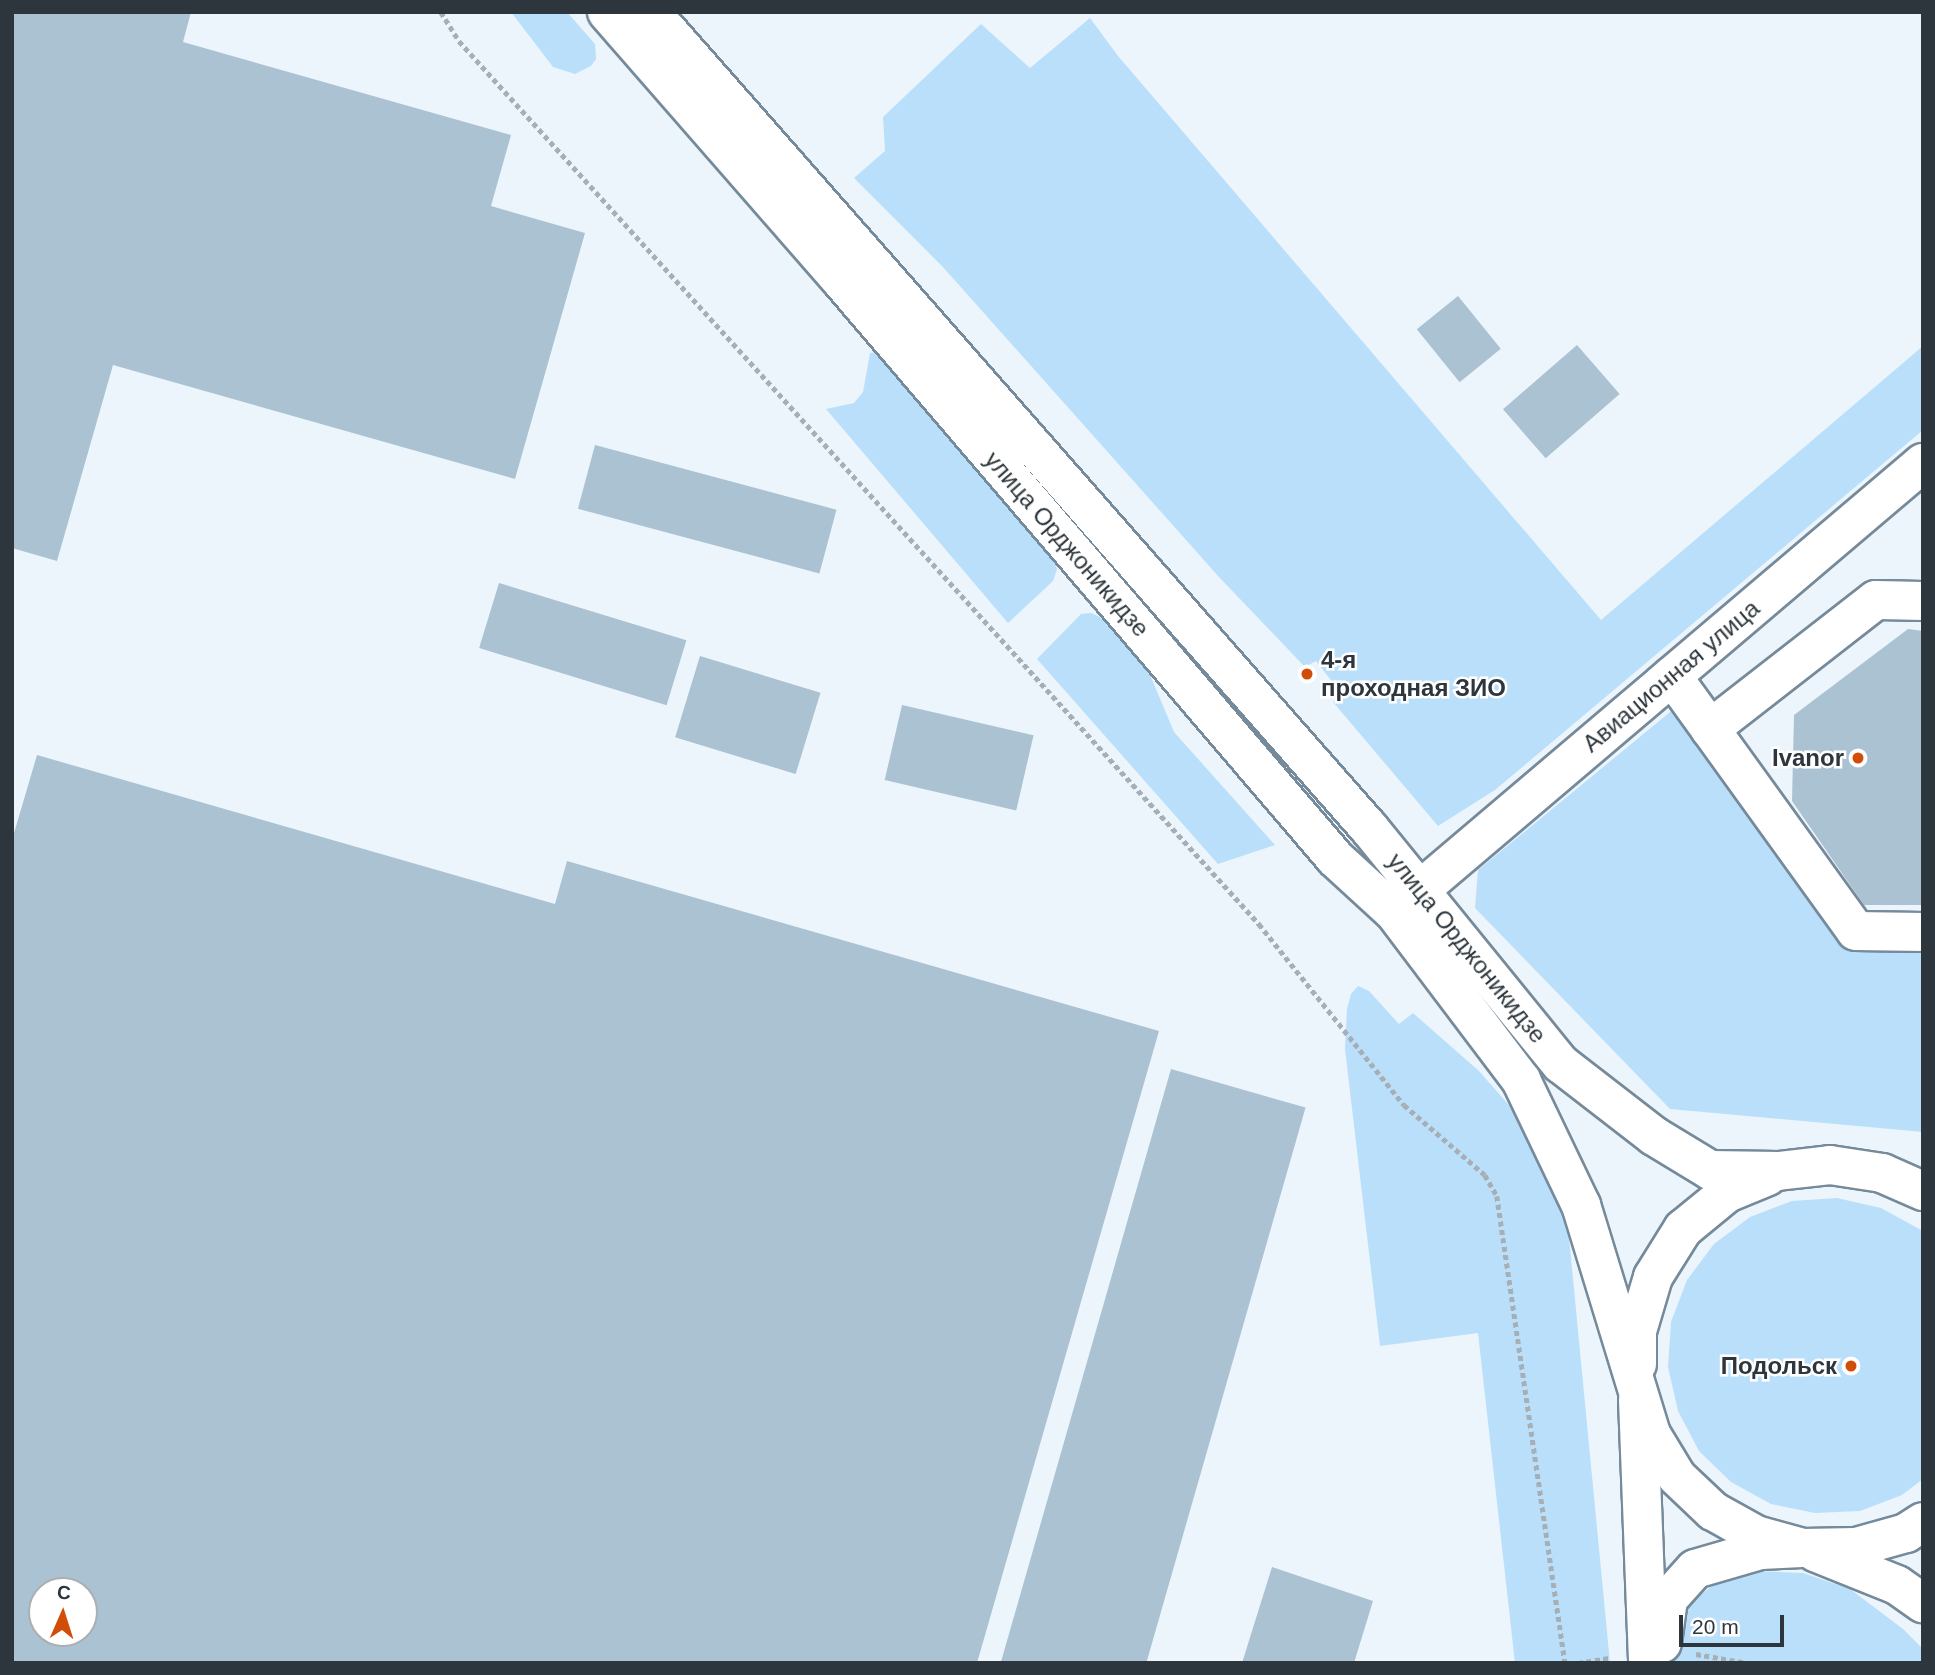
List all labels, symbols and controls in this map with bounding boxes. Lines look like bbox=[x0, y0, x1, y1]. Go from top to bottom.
street label: улица Орджоникидзе bbox=[979, 445, 1155, 643]
street label: Авиационная улица bbox=[1577, 594, 1765, 758]
place label: 4-я проходная ЗИО bbox=[1321, 646, 1506, 702]
marker: 4-я проходная ЗИО bbox=[1299, 666, 1315, 682]
place label: Ivanor bbox=[1772, 744, 1844, 772]
marker: Ivanor bbox=[1850, 750, 1866, 766]
street label: улица Орджоникидзе bbox=[1381, 847, 1553, 1049]
place label: Подольск bbox=[1721, 1352, 1837, 1380]
marker: Подольск bbox=[1843, 1358, 1859, 1374]
north arrow bbox=[28, 1577, 98, 1647]
text: С bbox=[57, 1582, 71, 1603]
scale bar bbox=[1683, 1602, 1788, 1646]
text: 20 m bbox=[1692, 1615, 1739, 1638]

